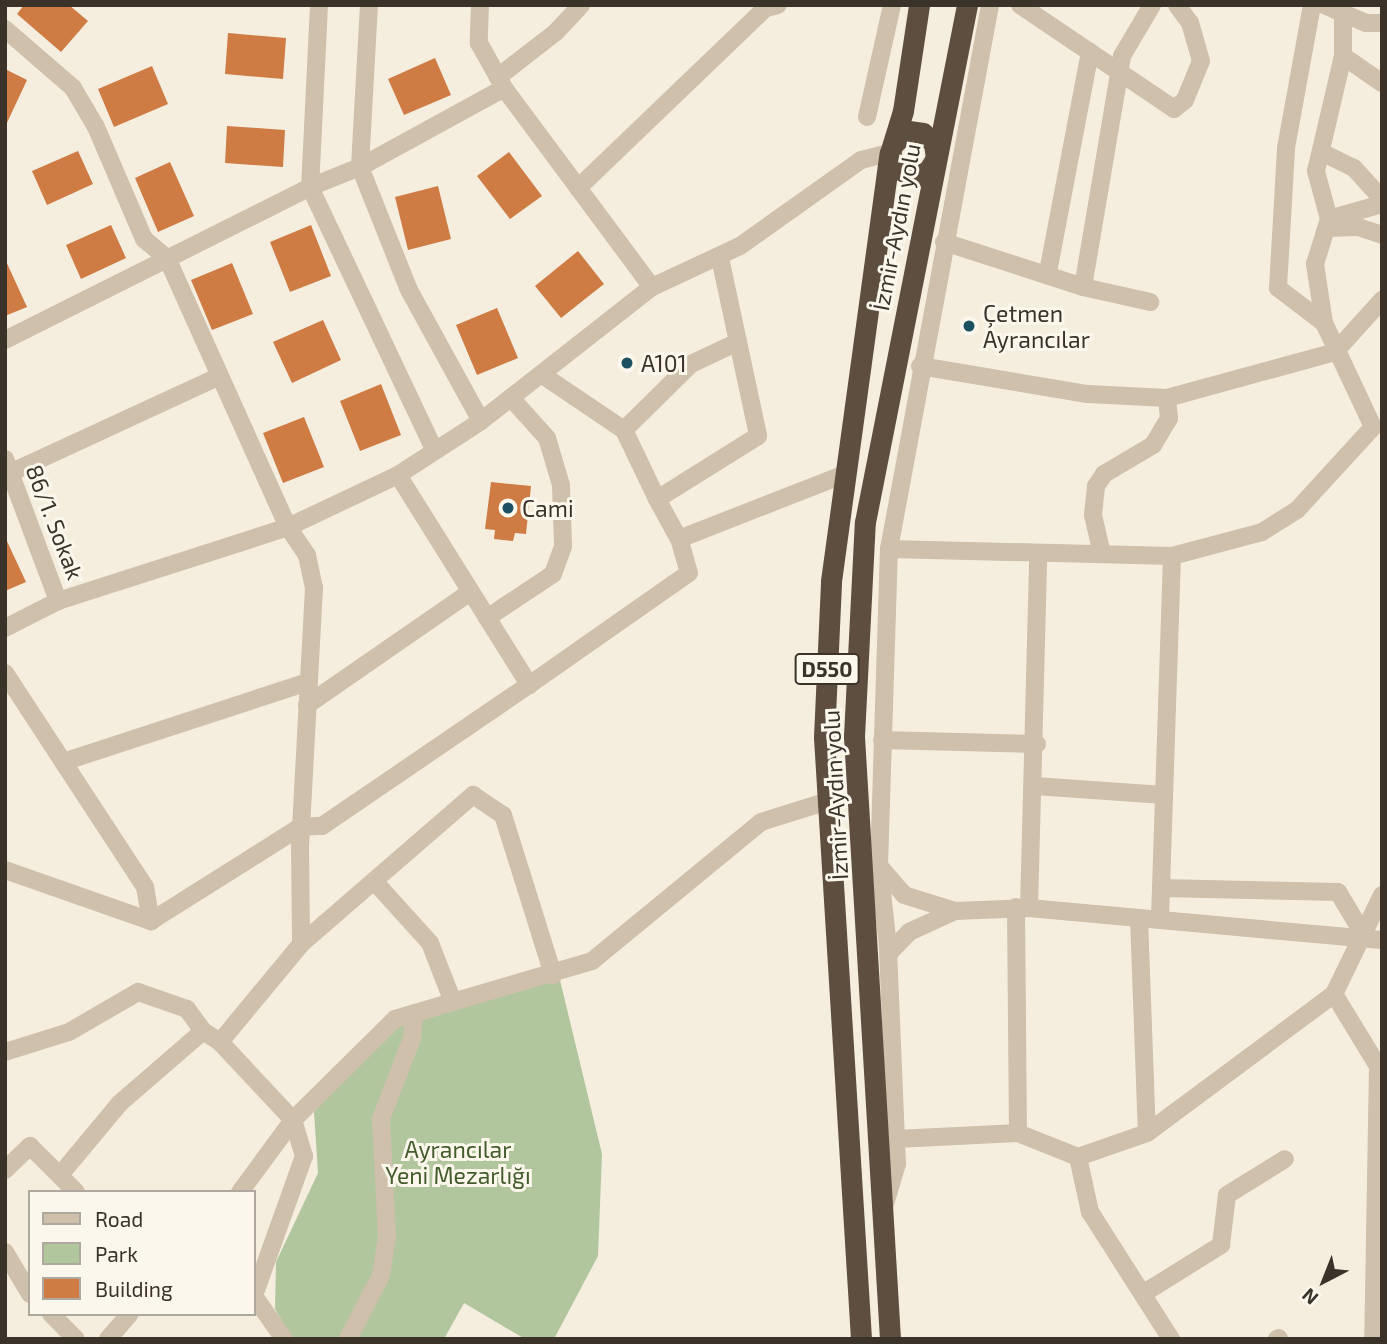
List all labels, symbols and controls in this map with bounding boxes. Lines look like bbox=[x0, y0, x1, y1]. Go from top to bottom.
street label: İzmir-Aydın yolu bbox=[866, 141, 926, 313]
place label: Çetmen Ayrancılar bbox=[983, 299, 1090, 353]
marker: Çetmen Ayrancılar bbox=[961, 318, 977, 334]
place label: A101 bbox=[641, 349, 687, 377]
marker: A101 bbox=[619, 355, 635, 371]
street label: 86/1. Sokak bbox=[21, 461, 89, 583]
place label: Cami bbox=[522, 494, 574, 522]
marker: Cami bbox=[500, 500, 516, 516]
road number: D550 bbox=[794, 652, 860, 686]
street label: İzmir-Aydın yolu bbox=[817, 709, 853, 881]
park label: Ayrancılar Yeni Mezarlığı bbox=[385, 1135, 531, 1189]
legend bbox=[28, 1190, 256, 1316]
text: Road bbox=[95, 1206, 143, 1231]
text: Park bbox=[95, 1241, 138, 1266]
north arrow bbox=[1289, 1246, 1359, 1316]
text: Building bbox=[95, 1276, 173, 1301]
text: N bbox=[1297, 1284, 1322, 1310]

